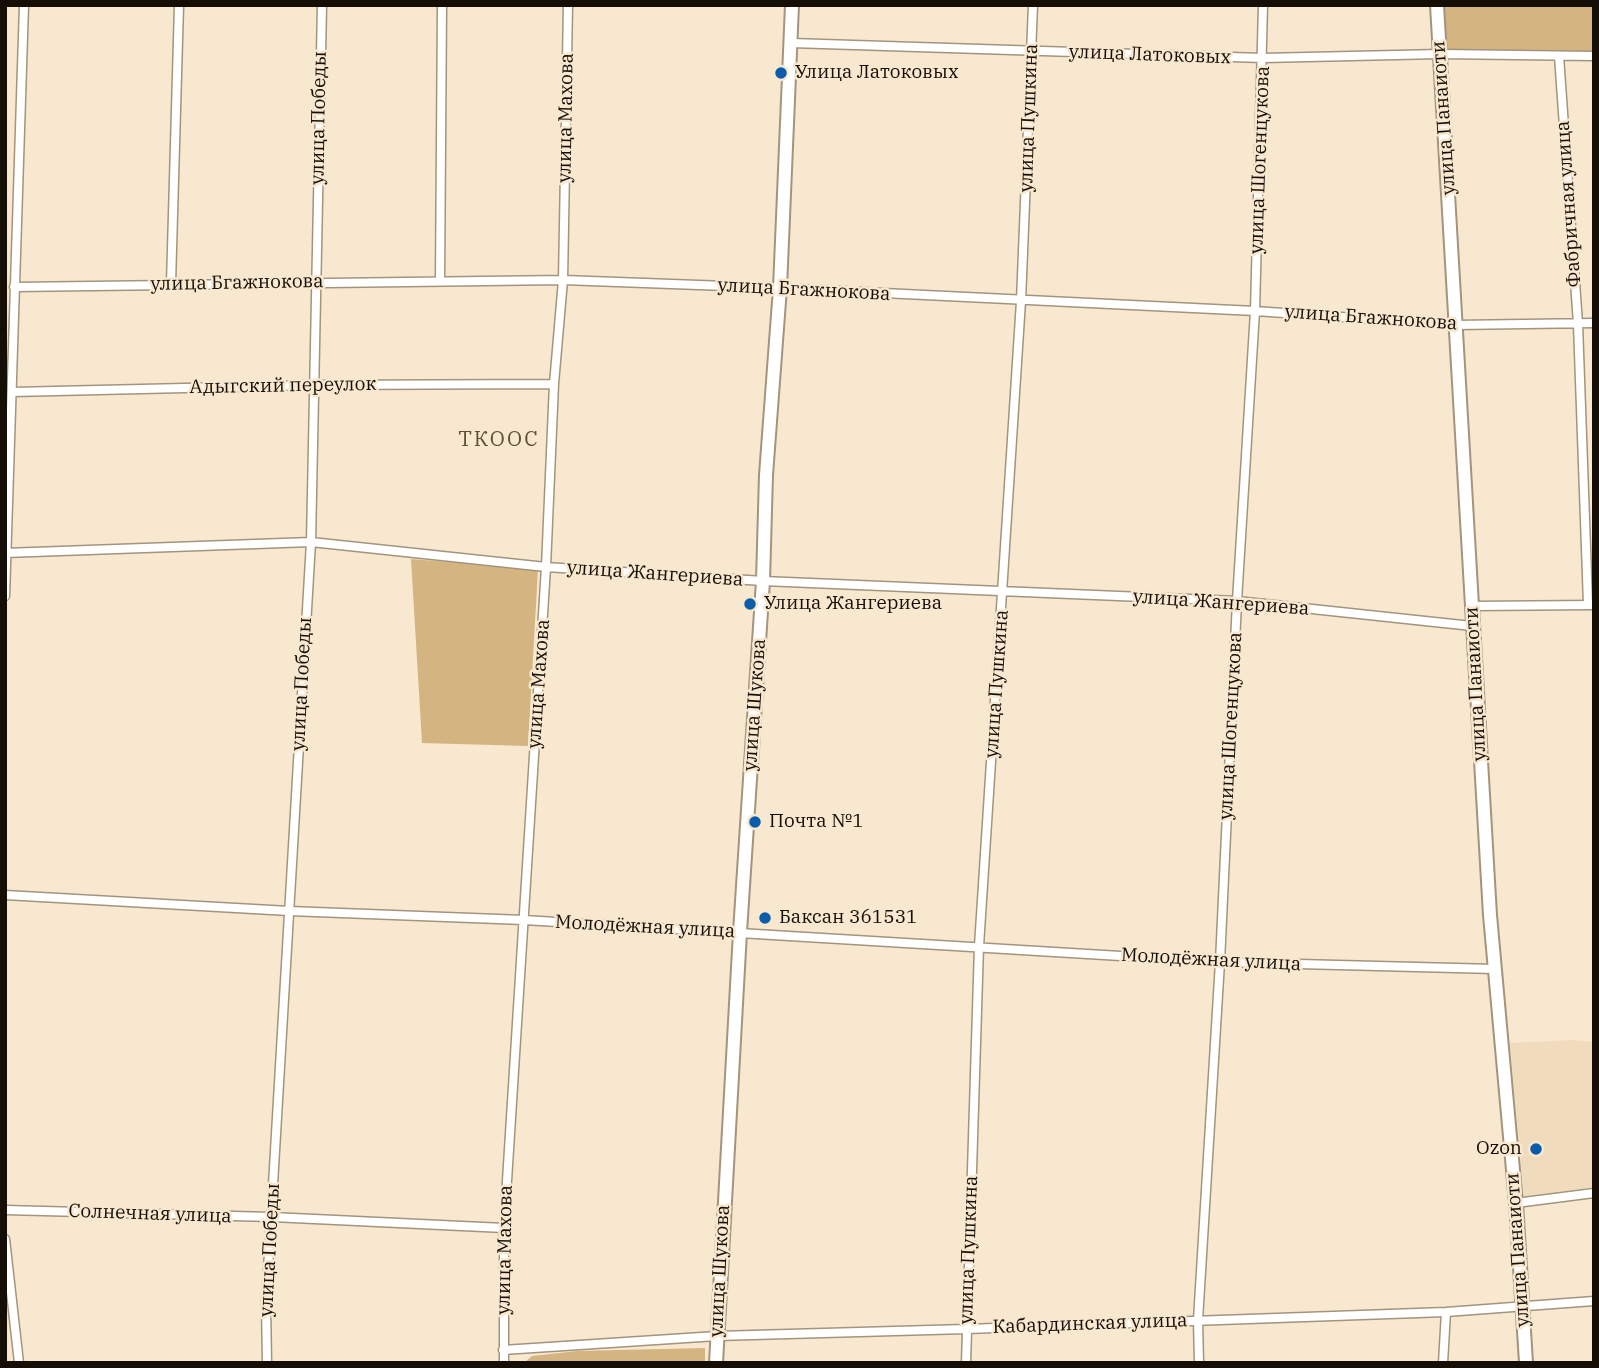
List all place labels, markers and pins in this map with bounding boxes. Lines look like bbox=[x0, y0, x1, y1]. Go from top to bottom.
place label: Улица Латоковых bbox=[795, 62, 959, 84]
marker: Улица Латоковых bbox=[773, 65, 789, 81]
place label: Улица Жангериева bbox=[764, 593, 942, 615]
marker: Улица Жангериева bbox=[742, 596, 758, 612]
place label: Почта №1 bbox=[769, 811, 864, 833]
marker: Почта №1 bbox=[747, 814, 763, 830]
place label: Баксан 361531 bbox=[779, 907, 917, 929]
marker: Баксан 361531 bbox=[757, 910, 773, 926]
place label: Ozon bbox=[1476, 1138, 1522, 1160]
marker: Ozon bbox=[1528, 1141, 1544, 1157]

